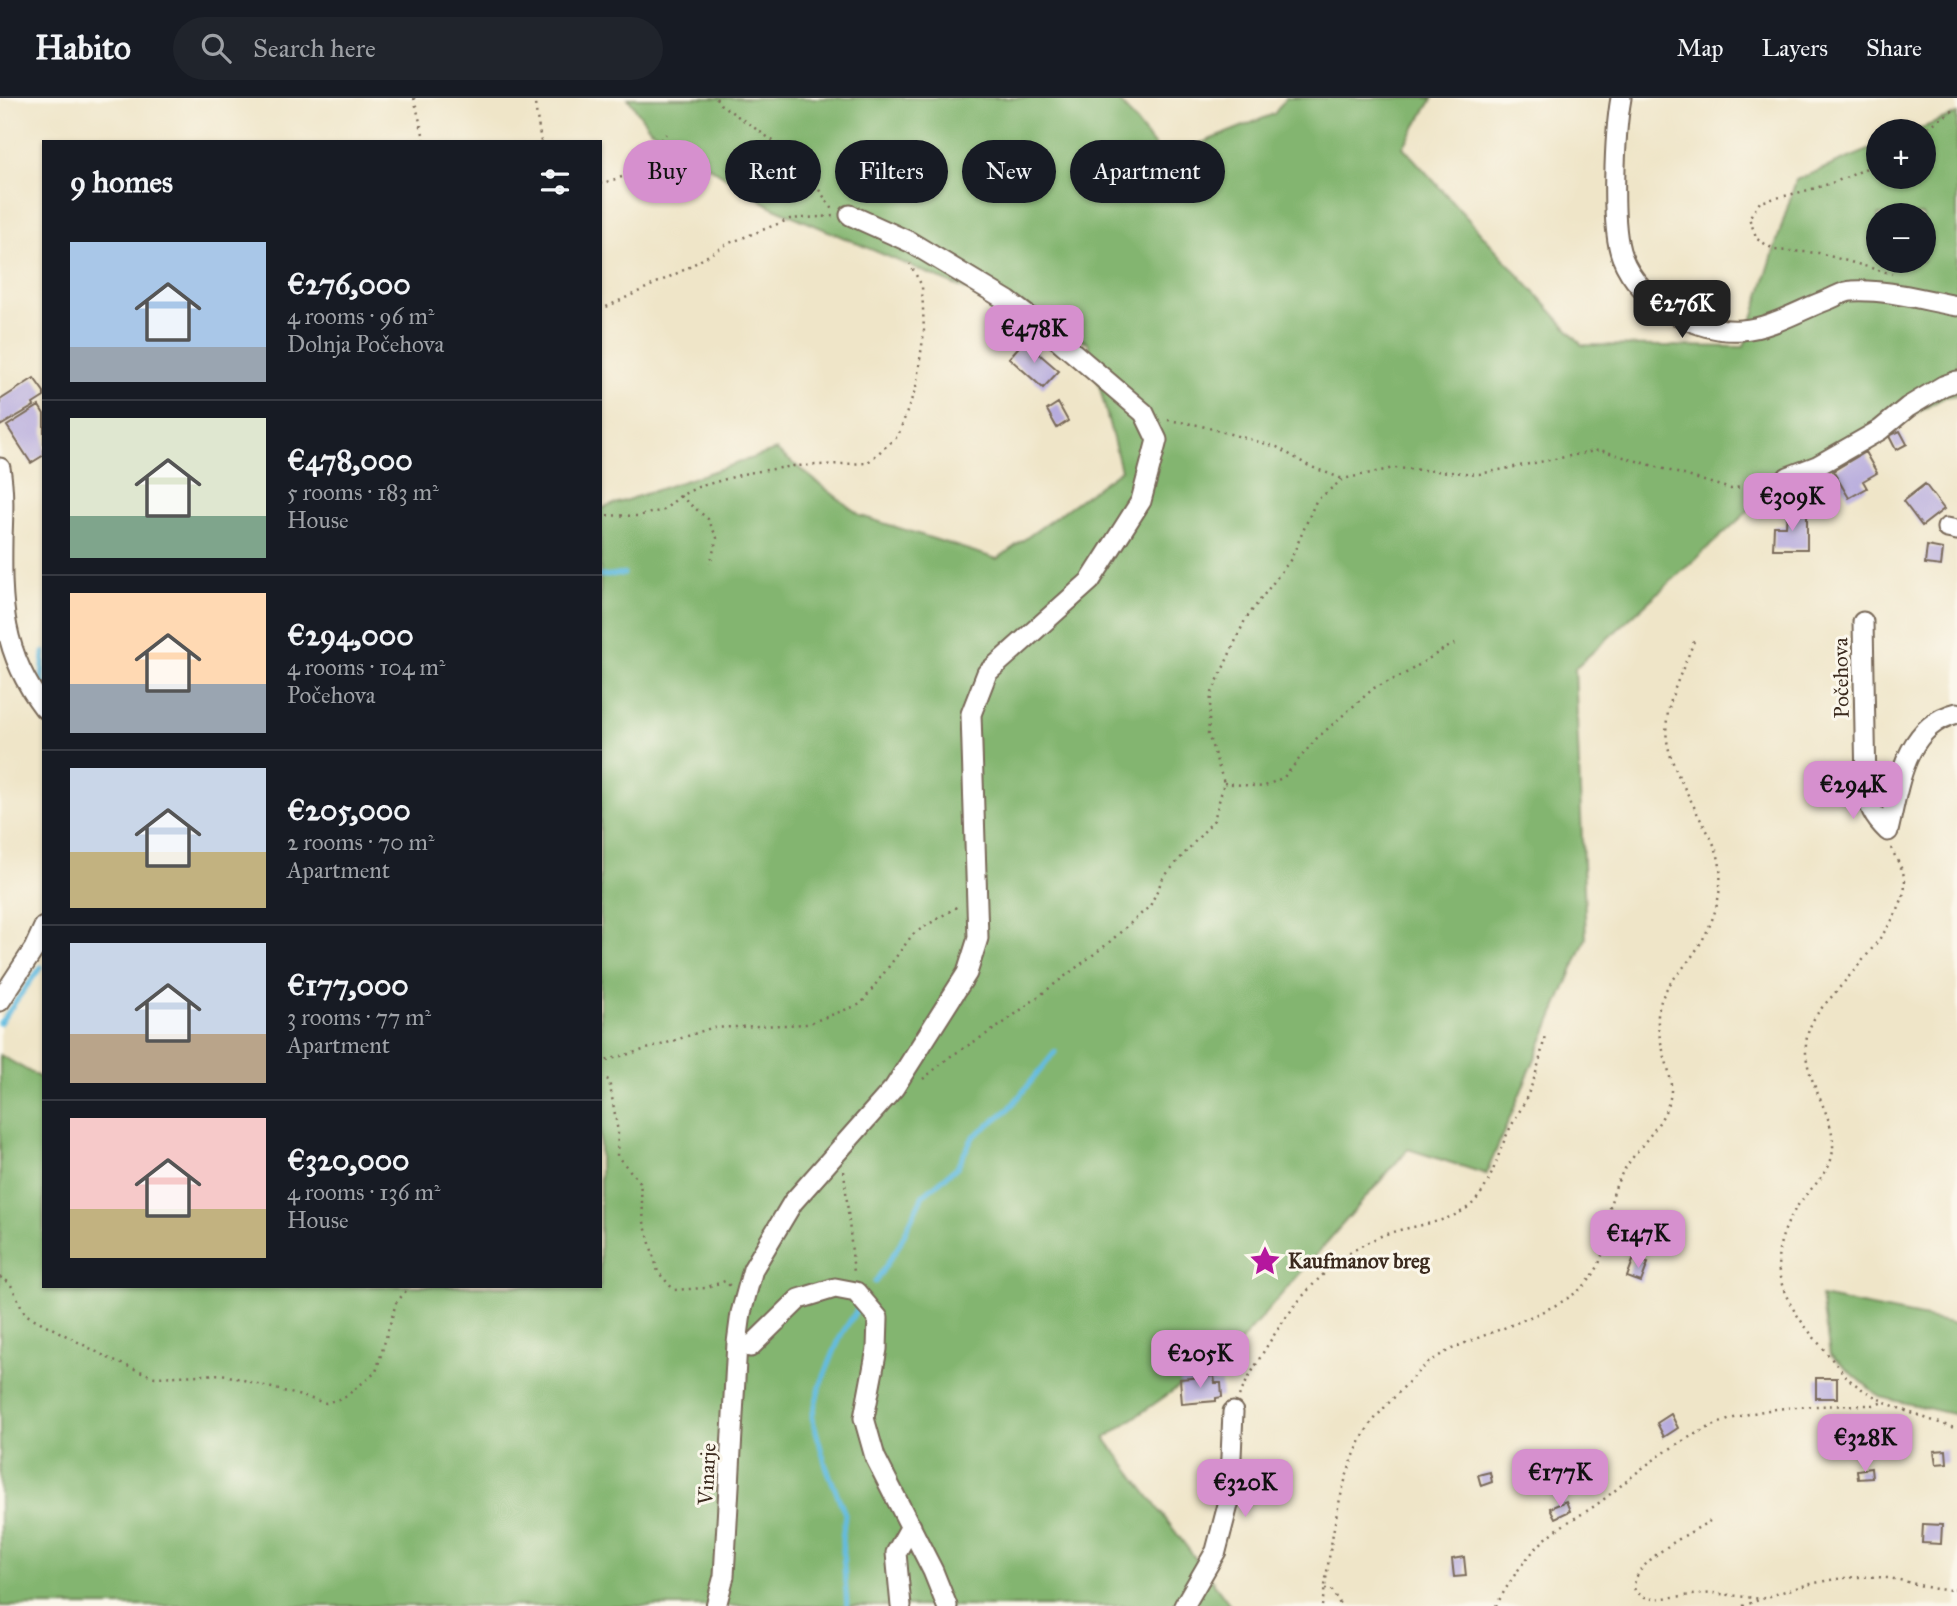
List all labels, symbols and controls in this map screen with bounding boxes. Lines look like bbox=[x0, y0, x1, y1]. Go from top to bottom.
search box bbox=[173, 17, 663, 80]
text: Habito bbox=[35, 28, 131, 68]
icon: search bbox=[197, 29, 235, 67]
text: Search here bbox=[253, 32, 376, 64]
text: Map bbox=[1677, 33, 1724, 63]
text: Layers bbox=[1762, 33, 1828, 63]
text: Share bbox=[1866, 33, 1922, 63]
map controls bbox=[1866, 119, 1936, 273]
button: + bbox=[1866, 119, 1936, 189]
chip: Buy bbox=[623, 140, 711, 203]
chip: Rent bbox=[725, 140, 821, 203]
chip: Filters bbox=[835, 140, 948, 203]
chip: New bbox=[962, 140, 1056, 203]
chip: Apartment bbox=[1070, 140, 1225, 203]
icon: filters bbox=[536, 163, 574, 201]
text: 9 homes bbox=[70, 164, 173, 200]
button: − bbox=[1866, 203, 1936, 273]
text: €276,000 bbox=[287, 266, 411, 302]
icon: home bbox=[126, 270, 210, 354]
pin: €276K bbox=[1633, 280, 1731, 340]
text: €276K bbox=[1650, 289, 1714, 317]
text: 4 rooms · 96 m² bbox=[287, 302, 434, 330]
pin: €478K bbox=[985, 306, 1083, 365]
text: €478K bbox=[1001, 314, 1067, 342]
text: Dolnja Počehova bbox=[287, 330, 444, 358]
text: €478,000 bbox=[287, 442, 413, 478]
icon: home bbox=[126, 446, 210, 530]
pin: €309K bbox=[1743, 474, 1841, 533]
text: 5 rooms · 183 m² bbox=[287, 478, 439, 506]
text: €309K bbox=[1759, 482, 1825, 510]
text: House bbox=[287, 506, 349, 534]
text: €294,000 bbox=[287, 617, 414, 653]
icon: home bbox=[126, 621, 210, 705]
street label: Počehova bbox=[1827, 637, 1855, 719]
text: 4 rooms · 104 m² bbox=[287, 653, 446, 681]
text: Počehova bbox=[287, 681, 376, 709]
pin: €294K bbox=[1804, 762, 1902, 821]
text: €294K bbox=[1820, 770, 1886, 798]
text: €205,000 bbox=[287, 792, 411, 828]
icon: home bbox=[126, 796, 210, 880]
text: 2 rooms · 70 m² bbox=[287, 828, 435, 856]
text: Apartment bbox=[287, 856, 390, 884]
text: €177,000 bbox=[287, 967, 409, 1003]
icon: home bbox=[126, 971, 210, 1055]
text: 3 rooms · 77 m² bbox=[287, 1003, 431, 1031]
text: Apartment bbox=[287, 1031, 390, 1059]
text: €320,000 bbox=[287, 1142, 410, 1178]
icon: home bbox=[126, 1146, 210, 1230]
text: 4 rooms · 136 m² bbox=[287, 1178, 440, 1206]
text: House bbox=[287, 1206, 349, 1234]
pin: €147K bbox=[1589, 1210, 1687, 1270]
text: €147K bbox=[1606, 1219, 1670, 1247]
place icon: Kaufmanov breg bbox=[1248, 1244, 1282, 1278]
place label: Kaufmanov breg bbox=[1288, 1248, 1431, 1274]
pin: €205K bbox=[1151, 1330, 1249, 1390]
text: €205K bbox=[1167, 1339, 1233, 1367]
pin: €328K bbox=[1816, 1414, 1914, 1474]
text: €328K bbox=[1833, 1423, 1897, 1451]
street label: Vinarje bbox=[692, 1442, 722, 1507]
pin: €177K bbox=[1511, 1450, 1609, 1509]
text: €177K bbox=[1528, 1458, 1592, 1486]
pin: €320K bbox=[1196, 1460, 1294, 1519]
text: €320K bbox=[1213, 1468, 1277, 1496]

